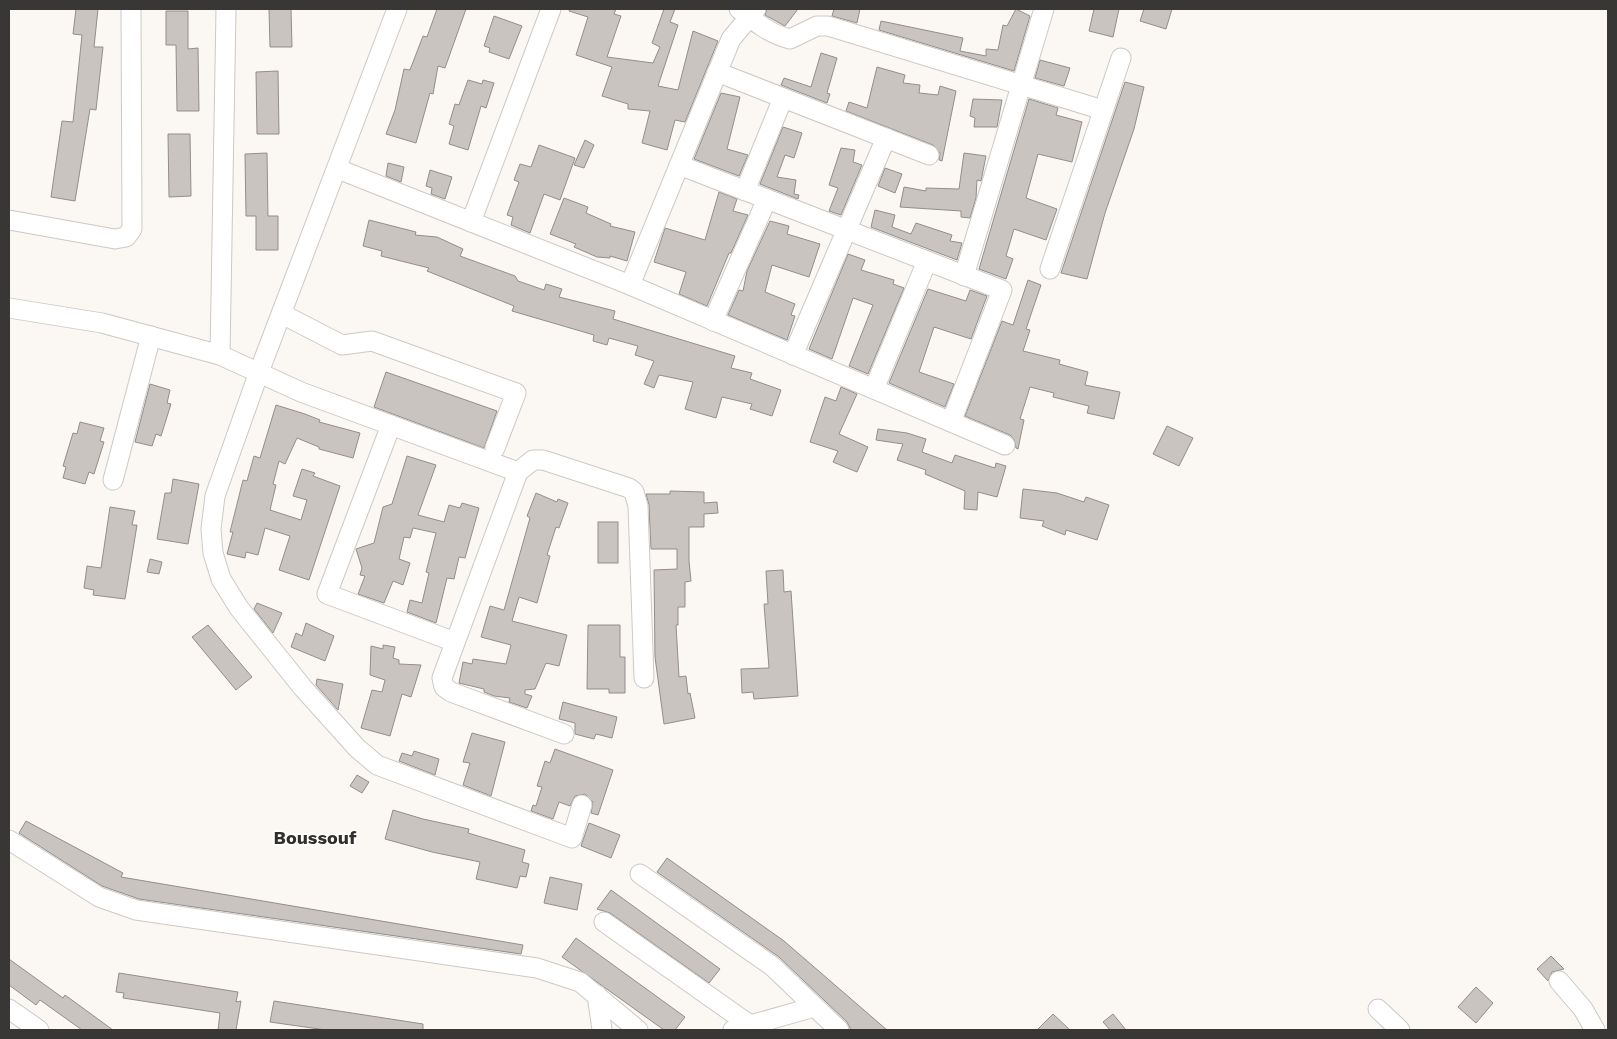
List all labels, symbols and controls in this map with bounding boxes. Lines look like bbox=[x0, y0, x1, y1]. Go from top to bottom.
district label: Boussouf bbox=[274, 827, 357, 848]

